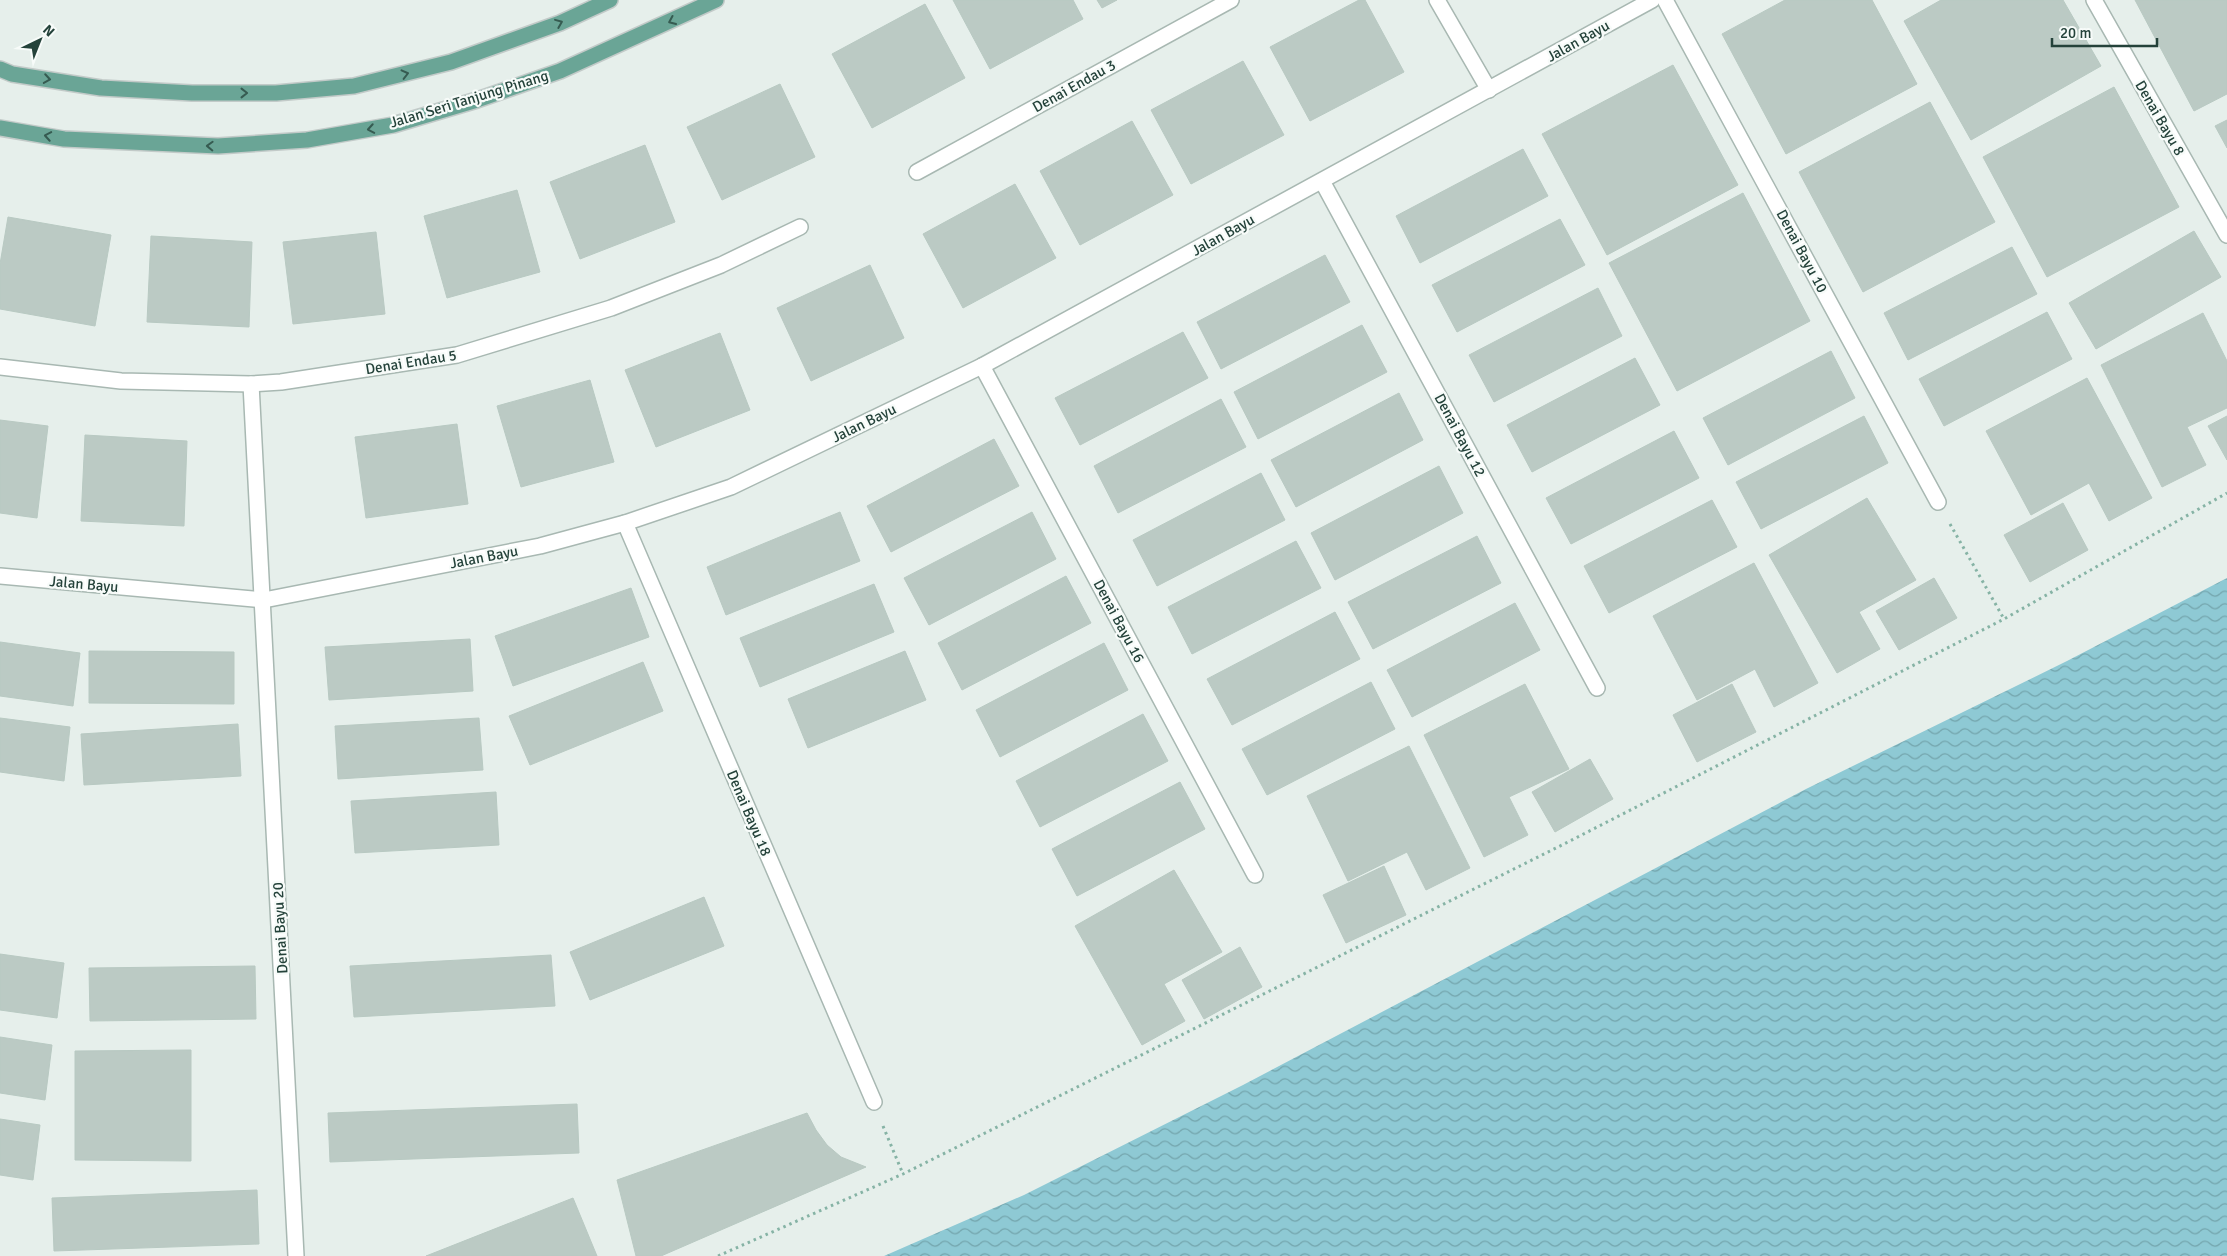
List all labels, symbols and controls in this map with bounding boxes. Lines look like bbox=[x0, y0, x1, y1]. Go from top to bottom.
north arrow bbox=[15, 15, 65, 65]
one-way arrow bbox=[668, 15, 677, 26]
scale bar bbox=[2052, 15, 2157, 47]
street label: Jalan Bayu bbox=[1543, 16, 1613, 66]
one-way arrow bbox=[554, 18, 563, 29]
text: N bbox=[39, 21, 58, 40]
text: 20 m bbox=[2060, 24, 2091, 42]
street label: Denai Endau 3 bbox=[1029, 56, 1119, 116]
street label: Jalan Seri Tanjung Pinang bbox=[388, 66, 550, 132]
one-way arrow bbox=[400, 69, 409, 80]
one-way arrow bbox=[43, 74, 52, 84]
street label: Denai Bayu 8 bbox=[2131, 77, 2189, 159]
one-way arrow bbox=[240, 88, 248, 98]
one-way arrow bbox=[367, 123, 376, 133]
one-way arrow bbox=[43, 132, 52, 142]
one-way arrow bbox=[206, 141, 214, 151]
street label: Denai Bayu 10 bbox=[1773, 206, 1831, 296]
street label: Jalan Bayu bbox=[1188, 210, 1258, 260]
street label: Denai Endau 5 bbox=[364, 346, 458, 378]
street label: Denai Bayu 12 bbox=[1431, 390, 1489, 480]
street label: Jalan Bayu bbox=[829, 400, 899, 446]
street label: Jalan Bayu bbox=[448, 542, 520, 572]
street label: Jalan Bayu bbox=[49, 572, 119, 596]
street label: Denai Bayu 16 bbox=[1090, 576, 1148, 666]
street label: Denai Bayu 18 bbox=[723, 767, 775, 859]
street label: Denai Bayu 20 bbox=[269, 882, 291, 974]

